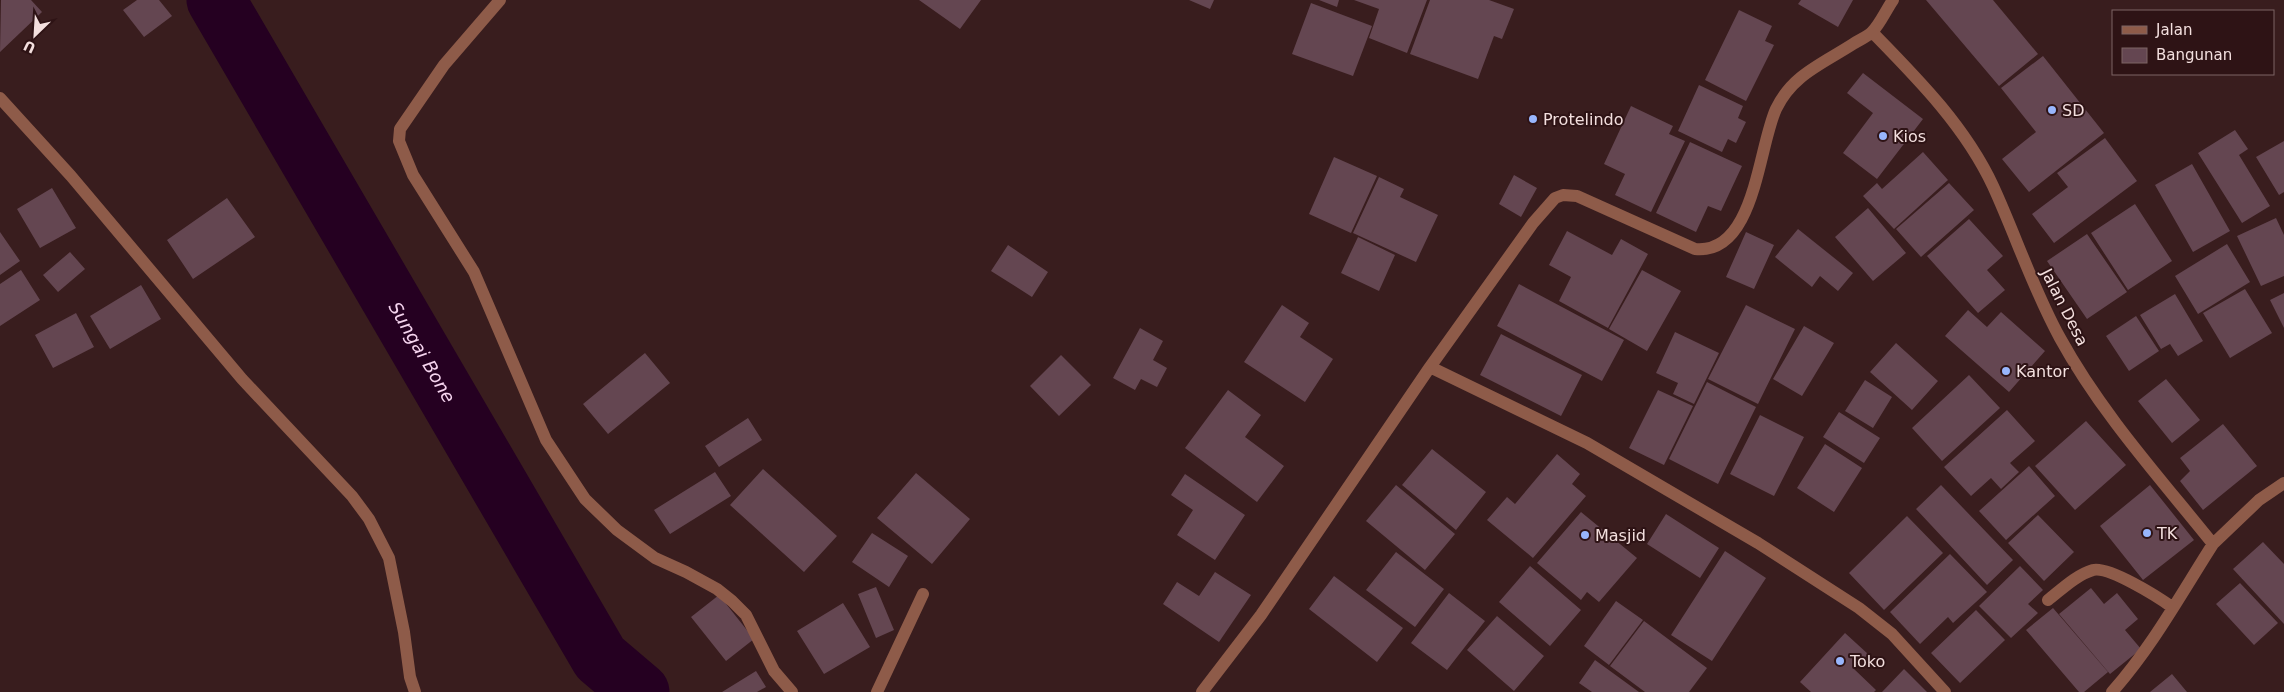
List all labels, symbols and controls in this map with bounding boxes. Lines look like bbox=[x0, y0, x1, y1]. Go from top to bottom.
north arrow bbox=[10, 10, 60, 60]
legend bbox=[2112, 10, 2274, 75]
text: Jalan bbox=[2155, 21, 2192, 39]
text: U bbox=[21, 37, 38, 56]
text: Bangunan bbox=[2156, 46, 2232, 64]
place label: SD bbox=[2062, 101, 2084, 120]
marker: SD bbox=[2046, 104, 2058, 116]
place label: Protelindo bbox=[1543, 110, 1623, 129]
marker: Protelindo bbox=[1527, 113, 1539, 125]
place label: Kios bbox=[1893, 127, 1926, 146]
marker: Kios bbox=[1877, 130, 1889, 142]
street label: Jalan Desa bbox=[2036, 264, 2092, 349]
water label: Sungai Bone bbox=[384, 298, 460, 406]
place label: Kantor bbox=[2016, 362, 2069, 381]
marker: Kantor bbox=[2000, 365, 2012, 377]
place label: TK bbox=[2156, 524, 2178, 543]
place label: Masjid bbox=[1595, 526, 1646, 545]
marker: TK bbox=[2141, 527, 2153, 539]
marker: Masjid bbox=[1579, 529, 1591, 541]
place label: Toko bbox=[1849, 652, 1885, 671]
marker: Toko bbox=[1834, 655, 1846, 667]

